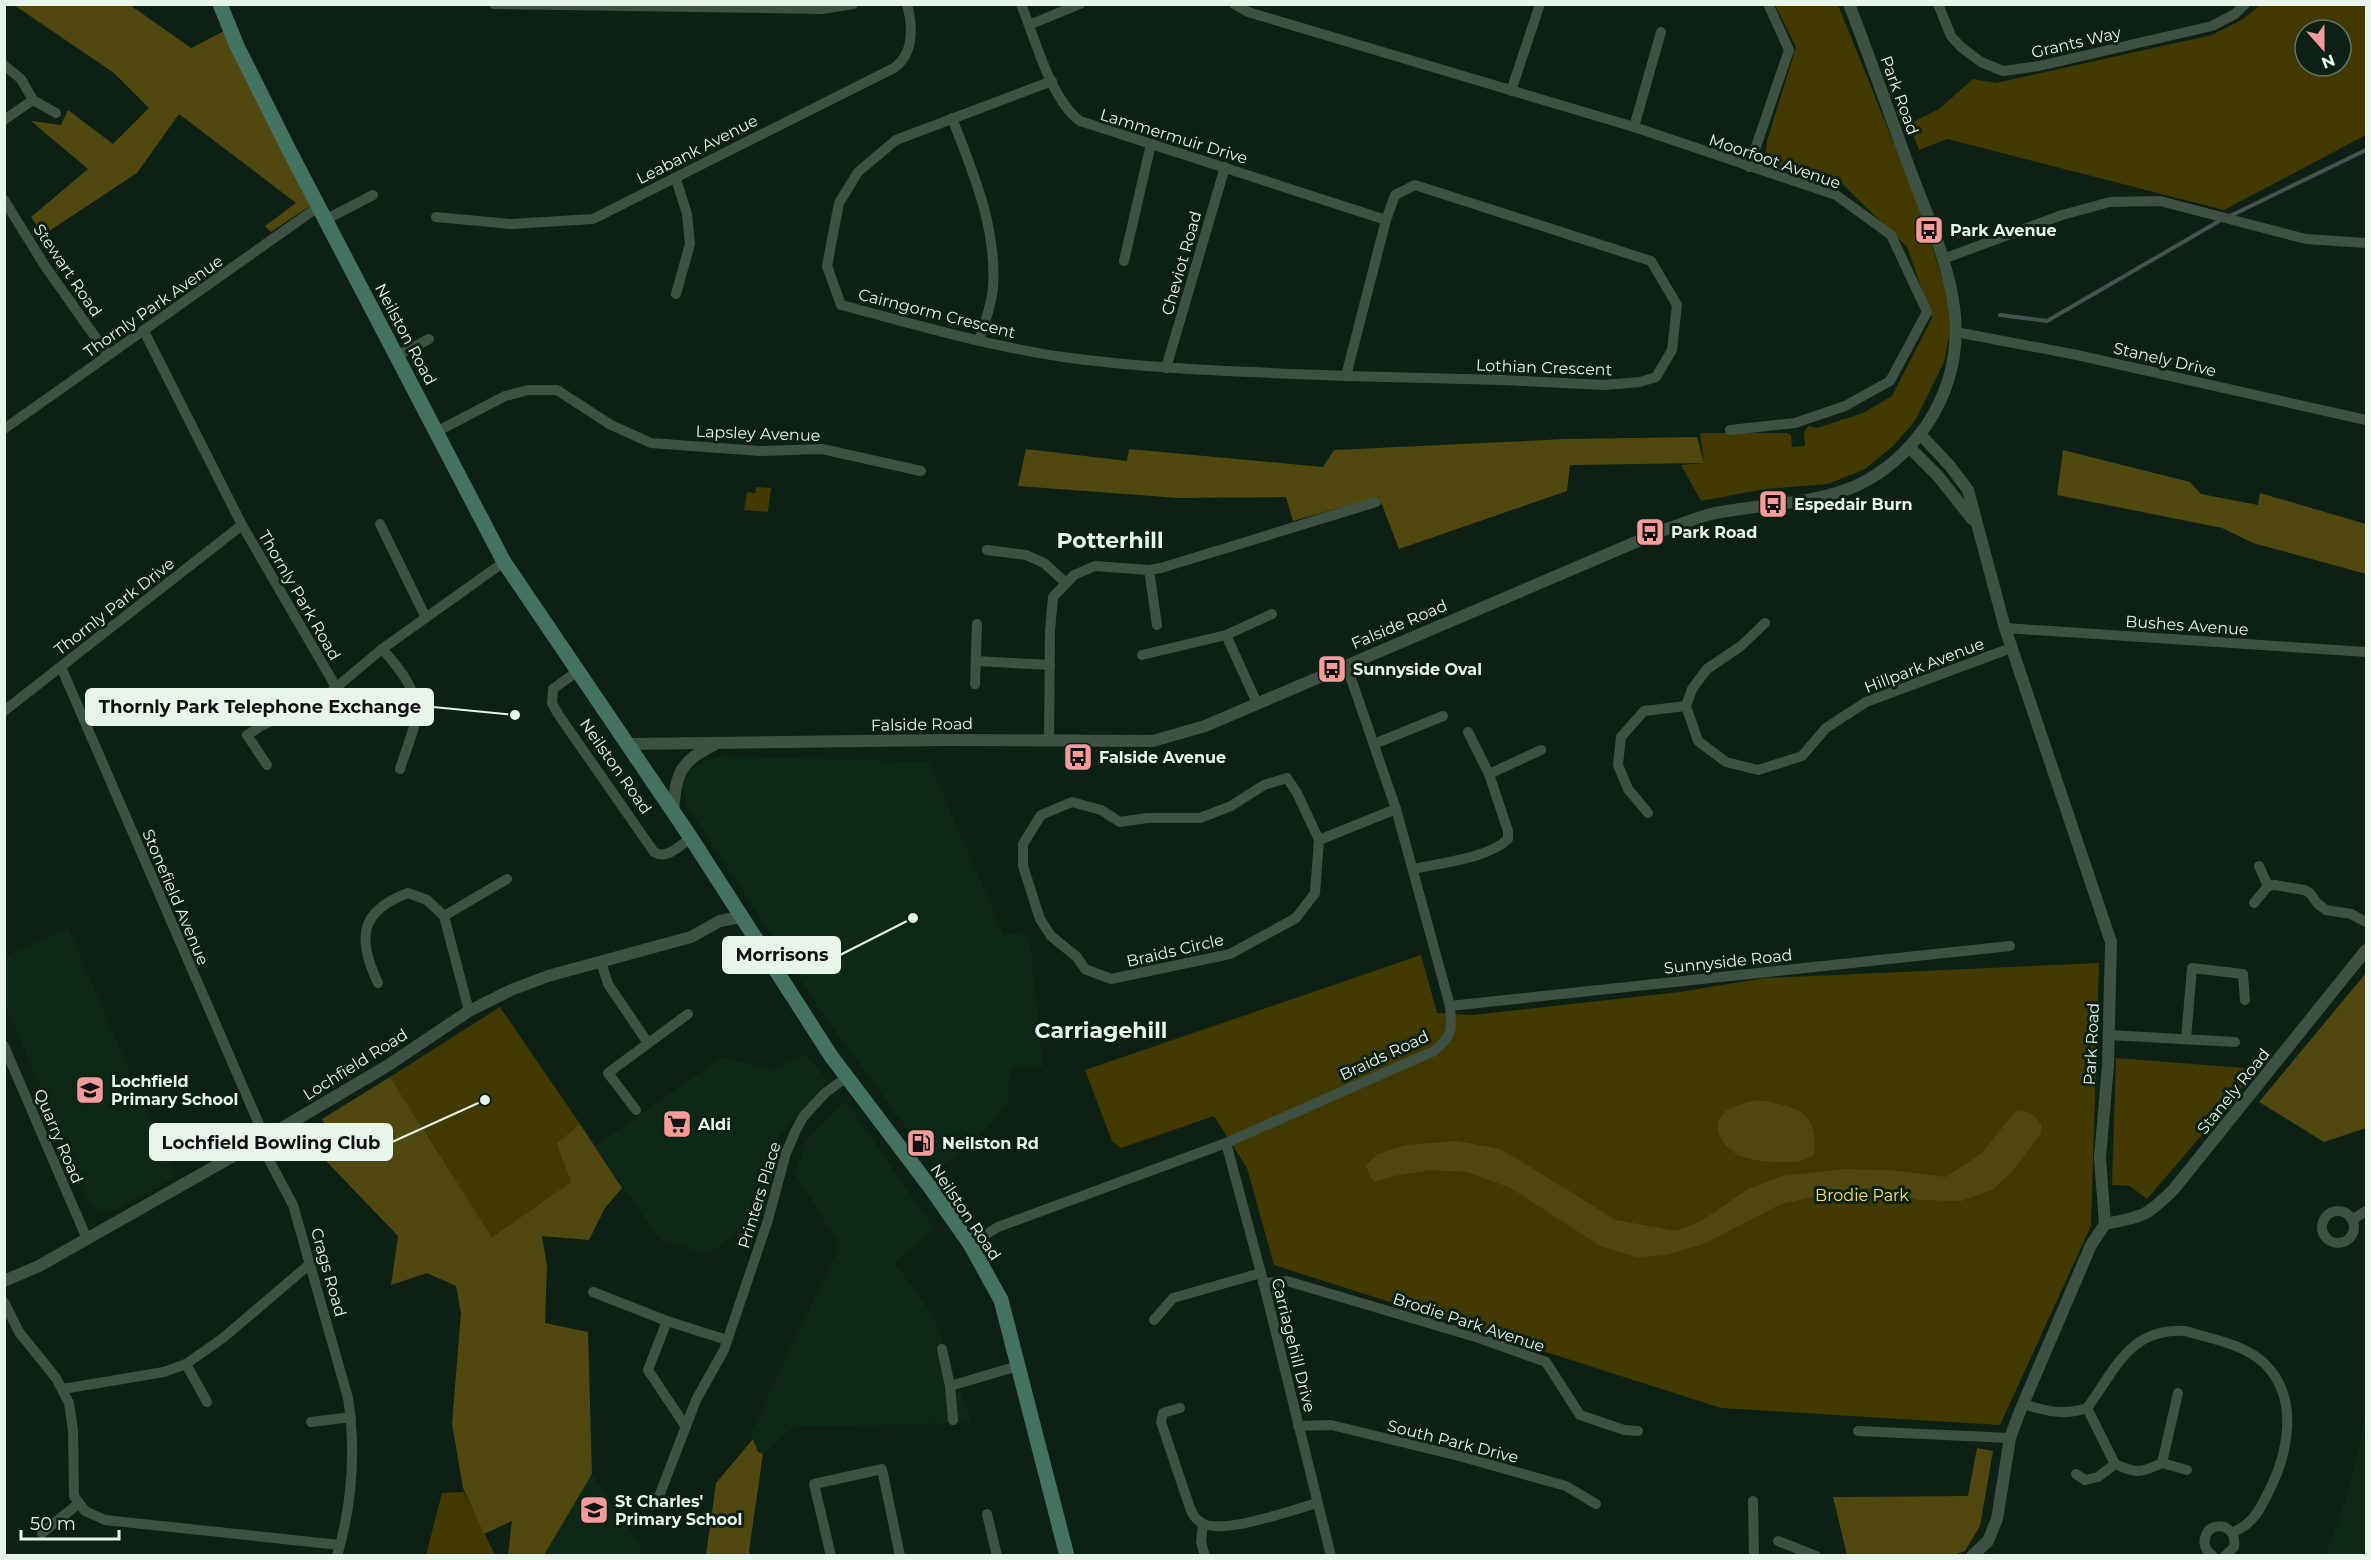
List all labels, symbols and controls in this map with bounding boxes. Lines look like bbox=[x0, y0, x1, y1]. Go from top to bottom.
north arrow bbox=[2293, 18, 2353, 78]
street label: Grants Way bbox=[2029, 23, 2123, 62]
text: N bbox=[2319, 50, 2338, 73]
street label: Park Road bbox=[1876, 53, 1923, 137]
street label: Lammermuir Drive bbox=[1098, 105, 1250, 168]
street label: Leabank Avenue bbox=[634, 111, 761, 188]
street label: Moorfoot Avenue bbox=[1706, 130, 1843, 193]
street label: Cheviot Road bbox=[1158, 209, 1205, 317]
bus stop icon: Park Avenue bbox=[1913, 214, 1945, 246]
street label: Stewart Road bbox=[30, 220, 106, 320]
place label: Park Avenue bbox=[1950, 221, 2057, 240]
street label: Thornly Park Avenue bbox=[80, 251, 226, 362]
street label: Neilston Road bbox=[371, 280, 440, 388]
street label: Cairngorm Crescent bbox=[856, 285, 1018, 342]
street label: Stanely Drive bbox=[2112, 338, 2218, 381]
street label: Lothian Crescent bbox=[1476, 356, 1613, 379]
street label: Lapsley Avenue bbox=[695, 422, 821, 445]
bus stop icon: Espedair Burn bbox=[1757, 488, 1789, 520]
place label: Espedair Burn bbox=[1794, 495, 1913, 514]
bus stop icon: Park Road bbox=[1634, 516, 1666, 548]
place label: Park Road bbox=[1671, 523, 1757, 542]
street label: Thornly Park Road bbox=[255, 527, 345, 664]
district label: Potterhill bbox=[1056, 527, 1164, 554]
street label: Thornly Park Drive bbox=[51, 554, 178, 659]
street label: Falside Road bbox=[1348, 596, 1450, 653]
street label: Bushes Avenue bbox=[2125, 612, 2249, 639]
street label: Hillpark Avenue bbox=[1862, 634, 1987, 697]
bus stop icon: Sunnyside Oval bbox=[1316, 653, 1348, 685]
place label: Sunnyside Oval bbox=[1353, 660, 1482, 679]
callout: Thornly Park Telephone Exchange bbox=[86, 689, 433, 725]
text: Thornly Park Telephone Exchange bbox=[99, 696, 421, 718]
street label: Falside Road bbox=[871, 714, 973, 735]
street label: Neilston Road bbox=[576, 715, 656, 818]
bus stop icon: Falside Avenue bbox=[1062, 741, 1094, 773]
place label: Falside Avenue bbox=[1099, 748, 1226, 767]
street label: Stonefield Avenue bbox=[138, 826, 213, 968]
street label: Braids Circle bbox=[1125, 930, 1226, 971]
callout: Morrisons bbox=[723, 937, 840, 973]
text: Morrisons bbox=[735, 944, 829, 966]
street label: Sunnyside Road bbox=[1663, 945, 1793, 978]
street label: Park Road bbox=[2080, 1002, 2103, 1086]
district label: Carriagehill bbox=[1035, 1017, 1167, 1044]
street label: Lochfield Road bbox=[300, 1025, 411, 1104]
street label: Braids Road bbox=[1337, 1027, 1432, 1084]
street label: Stanely Road bbox=[2193, 1045, 2274, 1138]
place label: Lochfield Primary School bbox=[111, 1072, 238, 1109]
school or university icon: Lochfield Primary School bbox=[74, 1074, 106, 1106]
street label: Quarry Road bbox=[30, 1086, 87, 1186]
supermarket icon: Aldi bbox=[661, 1108, 693, 1140]
place label: Aldi bbox=[697, 1115, 731, 1134]
callout: Lochfield Bowling Club bbox=[150, 1124, 392, 1160]
fuel station icon: Neilston Rd bbox=[905, 1127, 937, 1159]
text: Lochfield Bowling Club bbox=[162, 1132, 380, 1154]
place label: Neilston Rd bbox=[942, 1134, 1039, 1153]
street label: Printers Place bbox=[734, 1140, 785, 1251]
street label: Neilston Road bbox=[926, 1160, 1005, 1264]
park label: Brodie Park bbox=[1815, 1186, 1909, 1205]
street label: Crags Road bbox=[307, 1226, 350, 1319]
street label: Carriagehill Drive bbox=[1268, 1276, 1319, 1414]
street label: Brodie Park Avenue bbox=[1391, 1289, 1547, 1356]
street label: South Park Drive bbox=[1385, 1416, 1521, 1467]
place label: St Charles' Primary School bbox=[615, 1492, 742, 1529]
school or university icon: St Charles' Primary School bbox=[578, 1494, 610, 1526]
scale bar bbox=[21, 1503, 118, 1541]
text: 50 m bbox=[30, 1513, 76, 1535]

